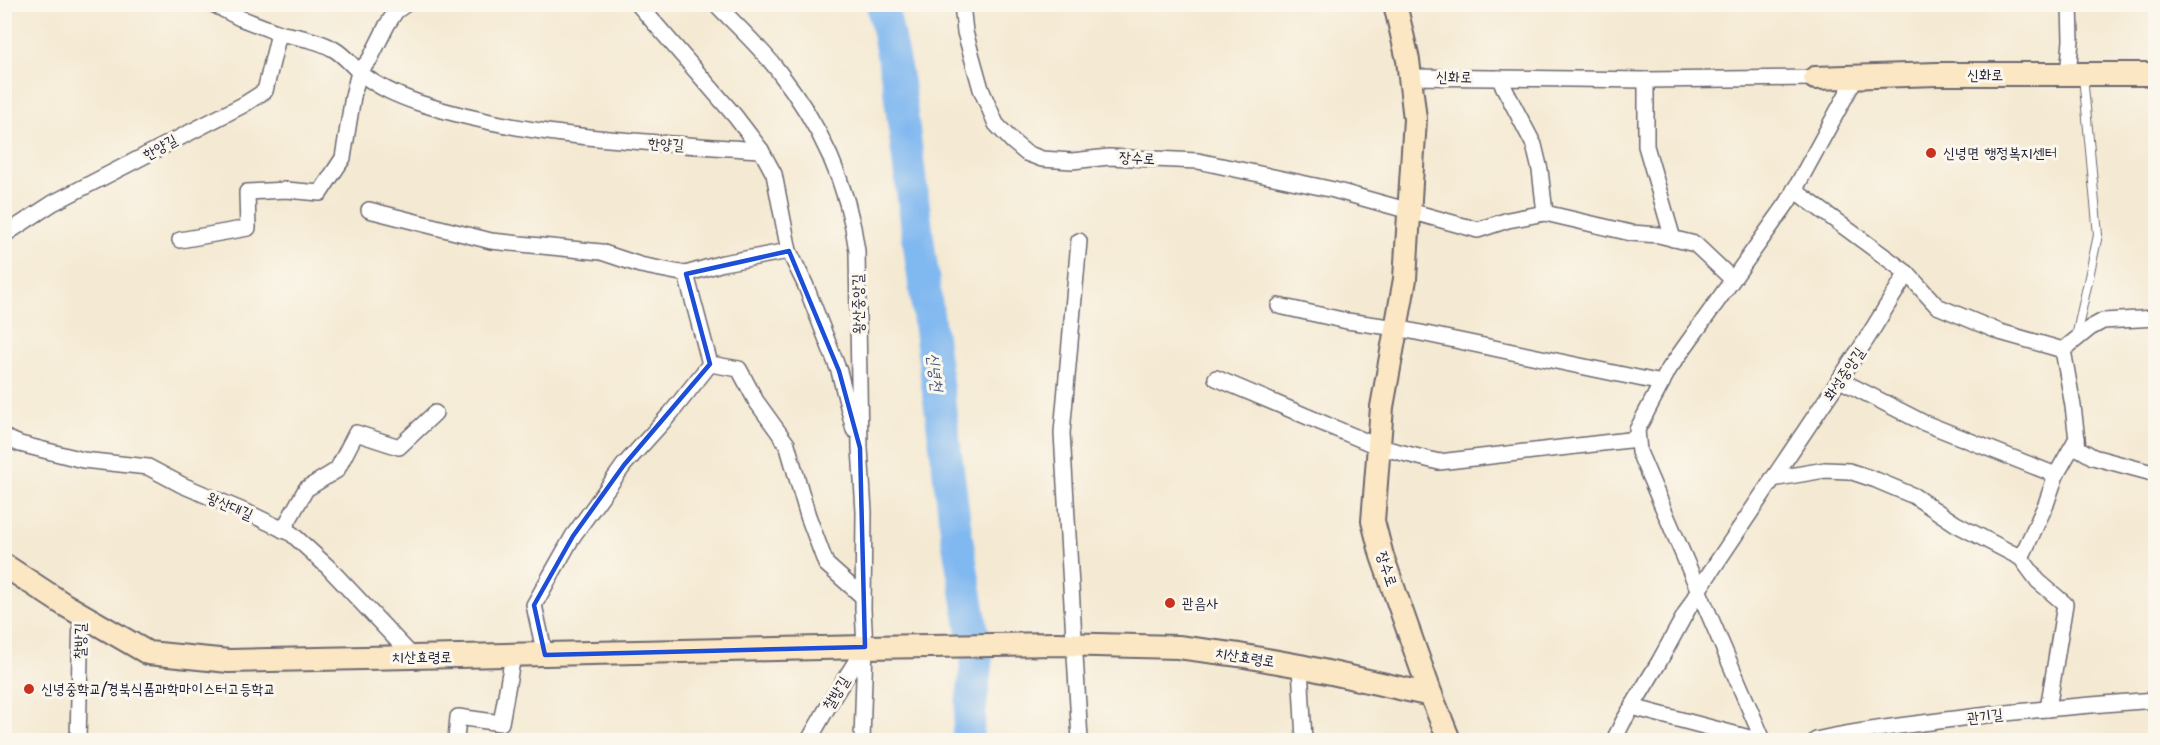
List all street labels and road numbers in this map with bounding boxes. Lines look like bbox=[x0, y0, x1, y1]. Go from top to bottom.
street label: 신화로 bbox=[1967, 65, 2003, 85]
street label: 신화로 bbox=[1436, 67, 1472, 87]
street label: 한양길 bbox=[139, 129, 181, 165]
street label: 한양길 bbox=[647, 133, 685, 155]
street label: 장수로 bbox=[1118, 147, 1156, 169]
street label: 왕산중앙길 bbox=[847, 274, 869, 334]
street label: 화성중앙길 bbox=[1819, 343, 1869, 405]
street label: 왕산대길 bbox=[204, 487, 256, 525]
street label: 장수로 bbox=[1372, 549, 1402, 589]
street label: 찰방길 bbox=[70, 623, 90, 659]
street label: 치산효령로 bbox=[1214, 642, 1276, 672]
street label: 치산효령로 bbox=[392, 647, 452, 667]
street label: 찰방길 bbox=[818, 672, 854, 714]
street label: 관기길 bbox=[1966, 704, 2004, 728]

